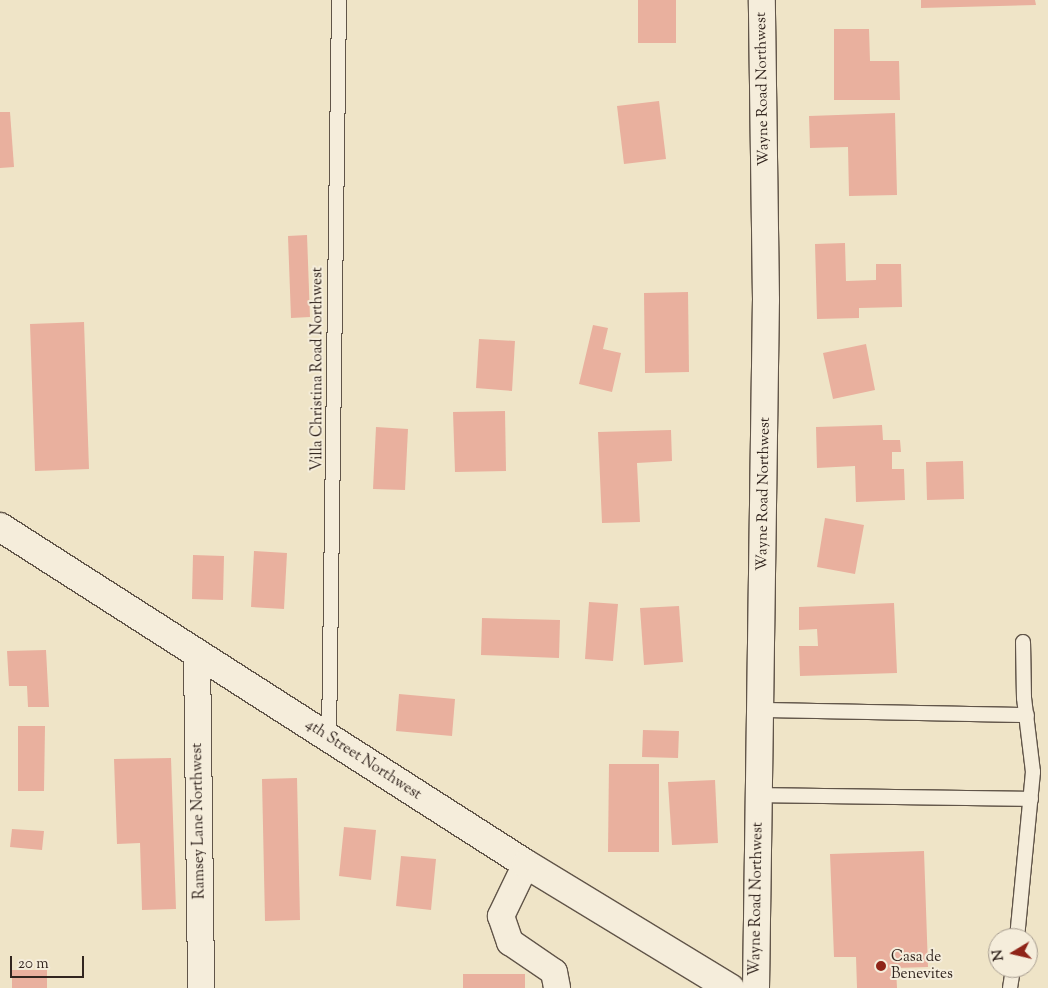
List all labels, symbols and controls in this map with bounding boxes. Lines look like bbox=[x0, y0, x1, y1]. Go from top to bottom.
street label: Wayne Road Northwest bbox=[753, 12, 773, 166]
street label: Villa Christina Road Northwest bbox=[309, 267, 327, 471]
street label: Wayne Road Northwest bbox=[754, 417, 774, 571]
street label: 4th Street Northwest bbox=[302, 716, 424, 804]
street label: Ramsey Lane Northwest bbox=[189, 743, 209, 899]
street label: Wayne Road Northwest bbox=[747, 822, 767, 976]
north arrow bbox=[988, 928, 1038, 978]
scale bar bbox=[12, 946, 86, 978]
place label: Casa de Benevites bbox=[891, 948, 953, 983]
text: N bbox=[988, 948, 1010, 962]
text: 20 m bbox=[18, 954, 49, 975]
marker: Casa de Benevites bbox=[875, 960, 887, 972]

